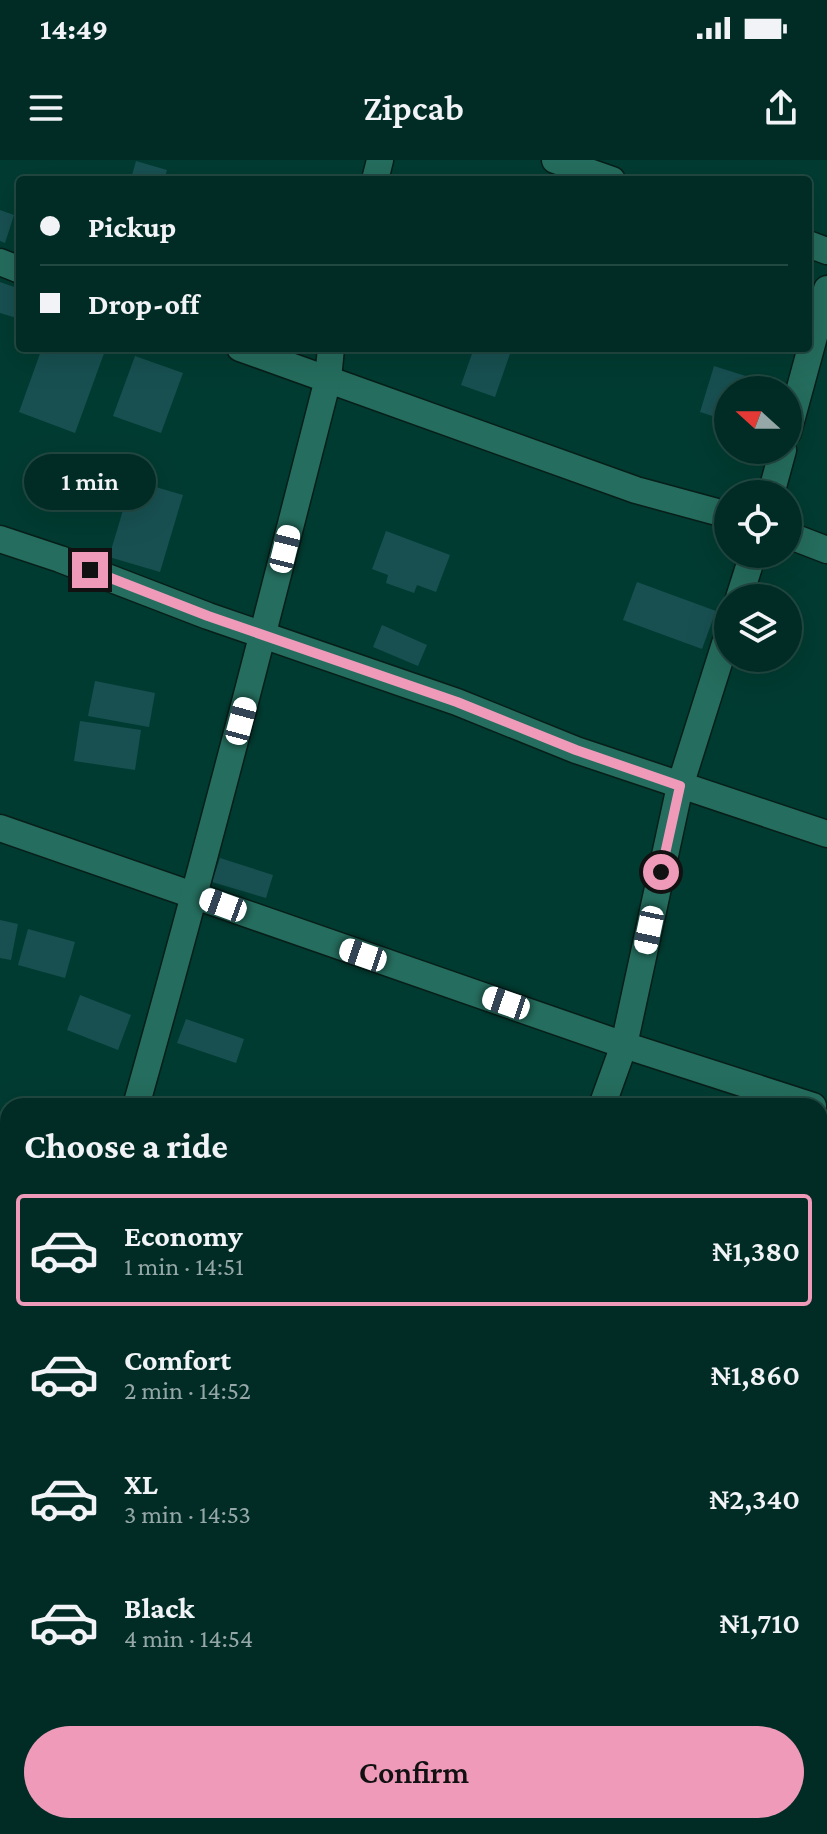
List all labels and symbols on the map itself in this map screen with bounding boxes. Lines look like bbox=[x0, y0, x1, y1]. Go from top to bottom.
north arrow bbox=[714, 376, 802, 464]
callout: 1 min bbox=[24, 454, 156, 510]
car bbox=[268, 523, 302, 575]
route end bbox=[72, 552, 108, 588]
car bbox=[223, 695, 259, 747]
route start bbox=[643, 854, 679, 890]
car bbox=[196, 886, 250, 924]
car bbox=[632, 904, 666, 956]
car bbox=[336, 936, 390, 974]
car bbox=[479, 984, 533, 1022]

